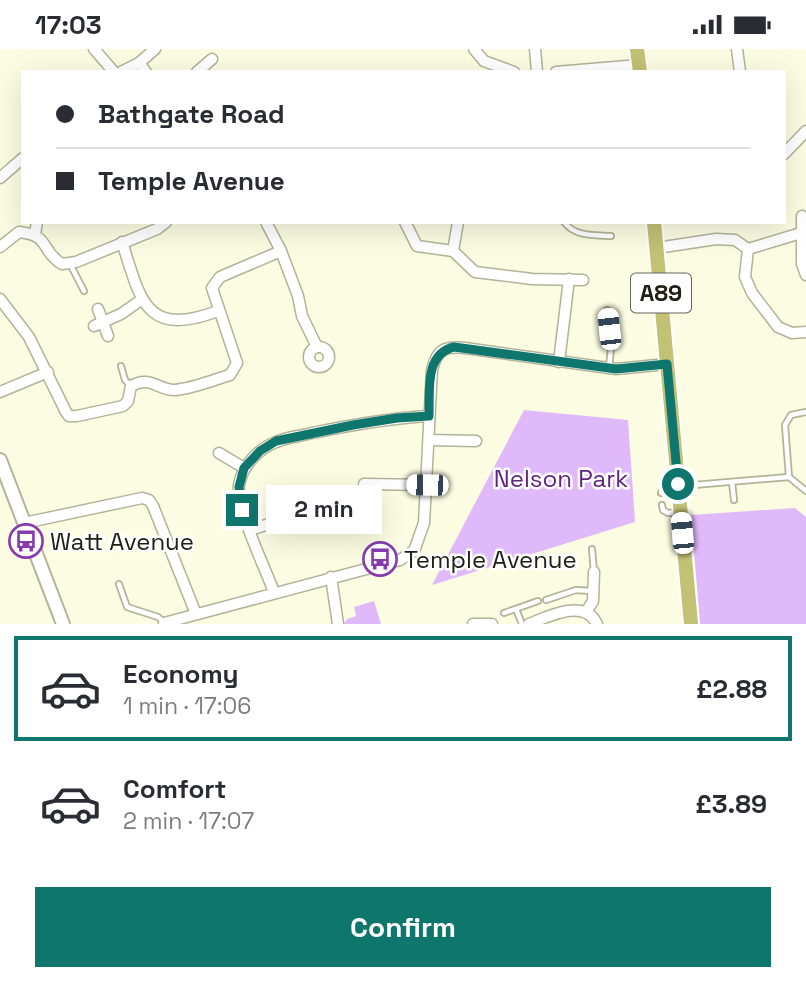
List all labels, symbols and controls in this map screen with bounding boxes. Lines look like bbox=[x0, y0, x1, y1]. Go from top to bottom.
text: 17:03 bbox=[35, 8, 102, 42]
text: Bathgate Road bbox=[98, 97, 285, 131]
text: Temple Avenue bbox=[98, 164, 285, 198]
road number: A89 bbox=[631, 273, 691, 313]
car bbox=[597, 307, 622, 351]
park label: Nelson Park bbox=[494, 463, 628, 494]
route start bbox=[662, 468, 694, 500]
car bbox=[406, 474, 449, 496]
callout: 2 min bbox=[266, 485, 382, 535]
route end bbox=[226, 494, 258, 526]
text: 2 min bbox=[294, 494, 354, 524]
car bbox=[670, 511, 695, 555]
bus stop icon: Watt Avenue bbox=[7, 522, 45, 560]
place label: Watt Avenue bbox=[50, 526, 194, 557]
bus stop icon: Temple Avenue bbox=[361, 540, 399, 578]
place label: Temple Avenue bbox=[404, 544, 577, 575]
icon: car bbox=[39, 657, 102, 720]
text: Economy bbox=[123, 657, 239, 691]
text: £2.88 bbox=[696, 672, 767, 706]
text: 1 min · 17:06 bbox=[123, 691, 251, 721]
icon: car bbox=[39, 772, 102, 835]
text: Comfort bbox=[123, 772, 226, 806]
text: £3.89 bbox=[695, 787, 767, 821]
text: 2 min · 17:07 bbox=[123, 806, 254, 836]
button: Confirm bbox=[35, 887, 771, 967]

